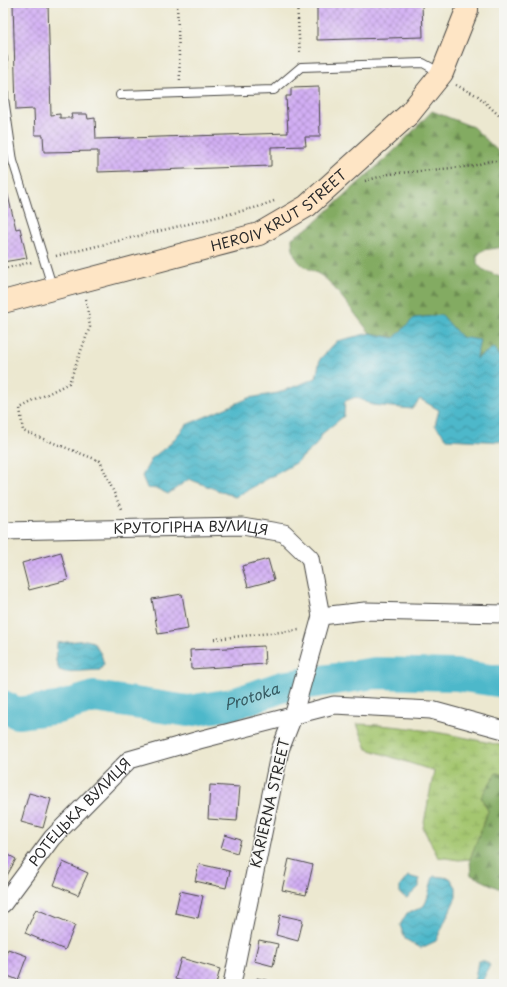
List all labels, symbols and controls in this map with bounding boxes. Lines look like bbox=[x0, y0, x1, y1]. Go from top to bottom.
street label: HEROIV KRUT STREET bbox=[208, 164, 351, 256]
street label: КРУТОГІРНА ВУЛИЦЯ bbox=[113, 515, 270, 540]
water label: Protoka bbox=[222, 676, 283, 715]
street label: KARIERNA STREET bbox=[244, 736, 295, 870]
street label: РОТЕЦЬКА ВУЛИЦЯ bbox=[24, 753, 135, 870]

